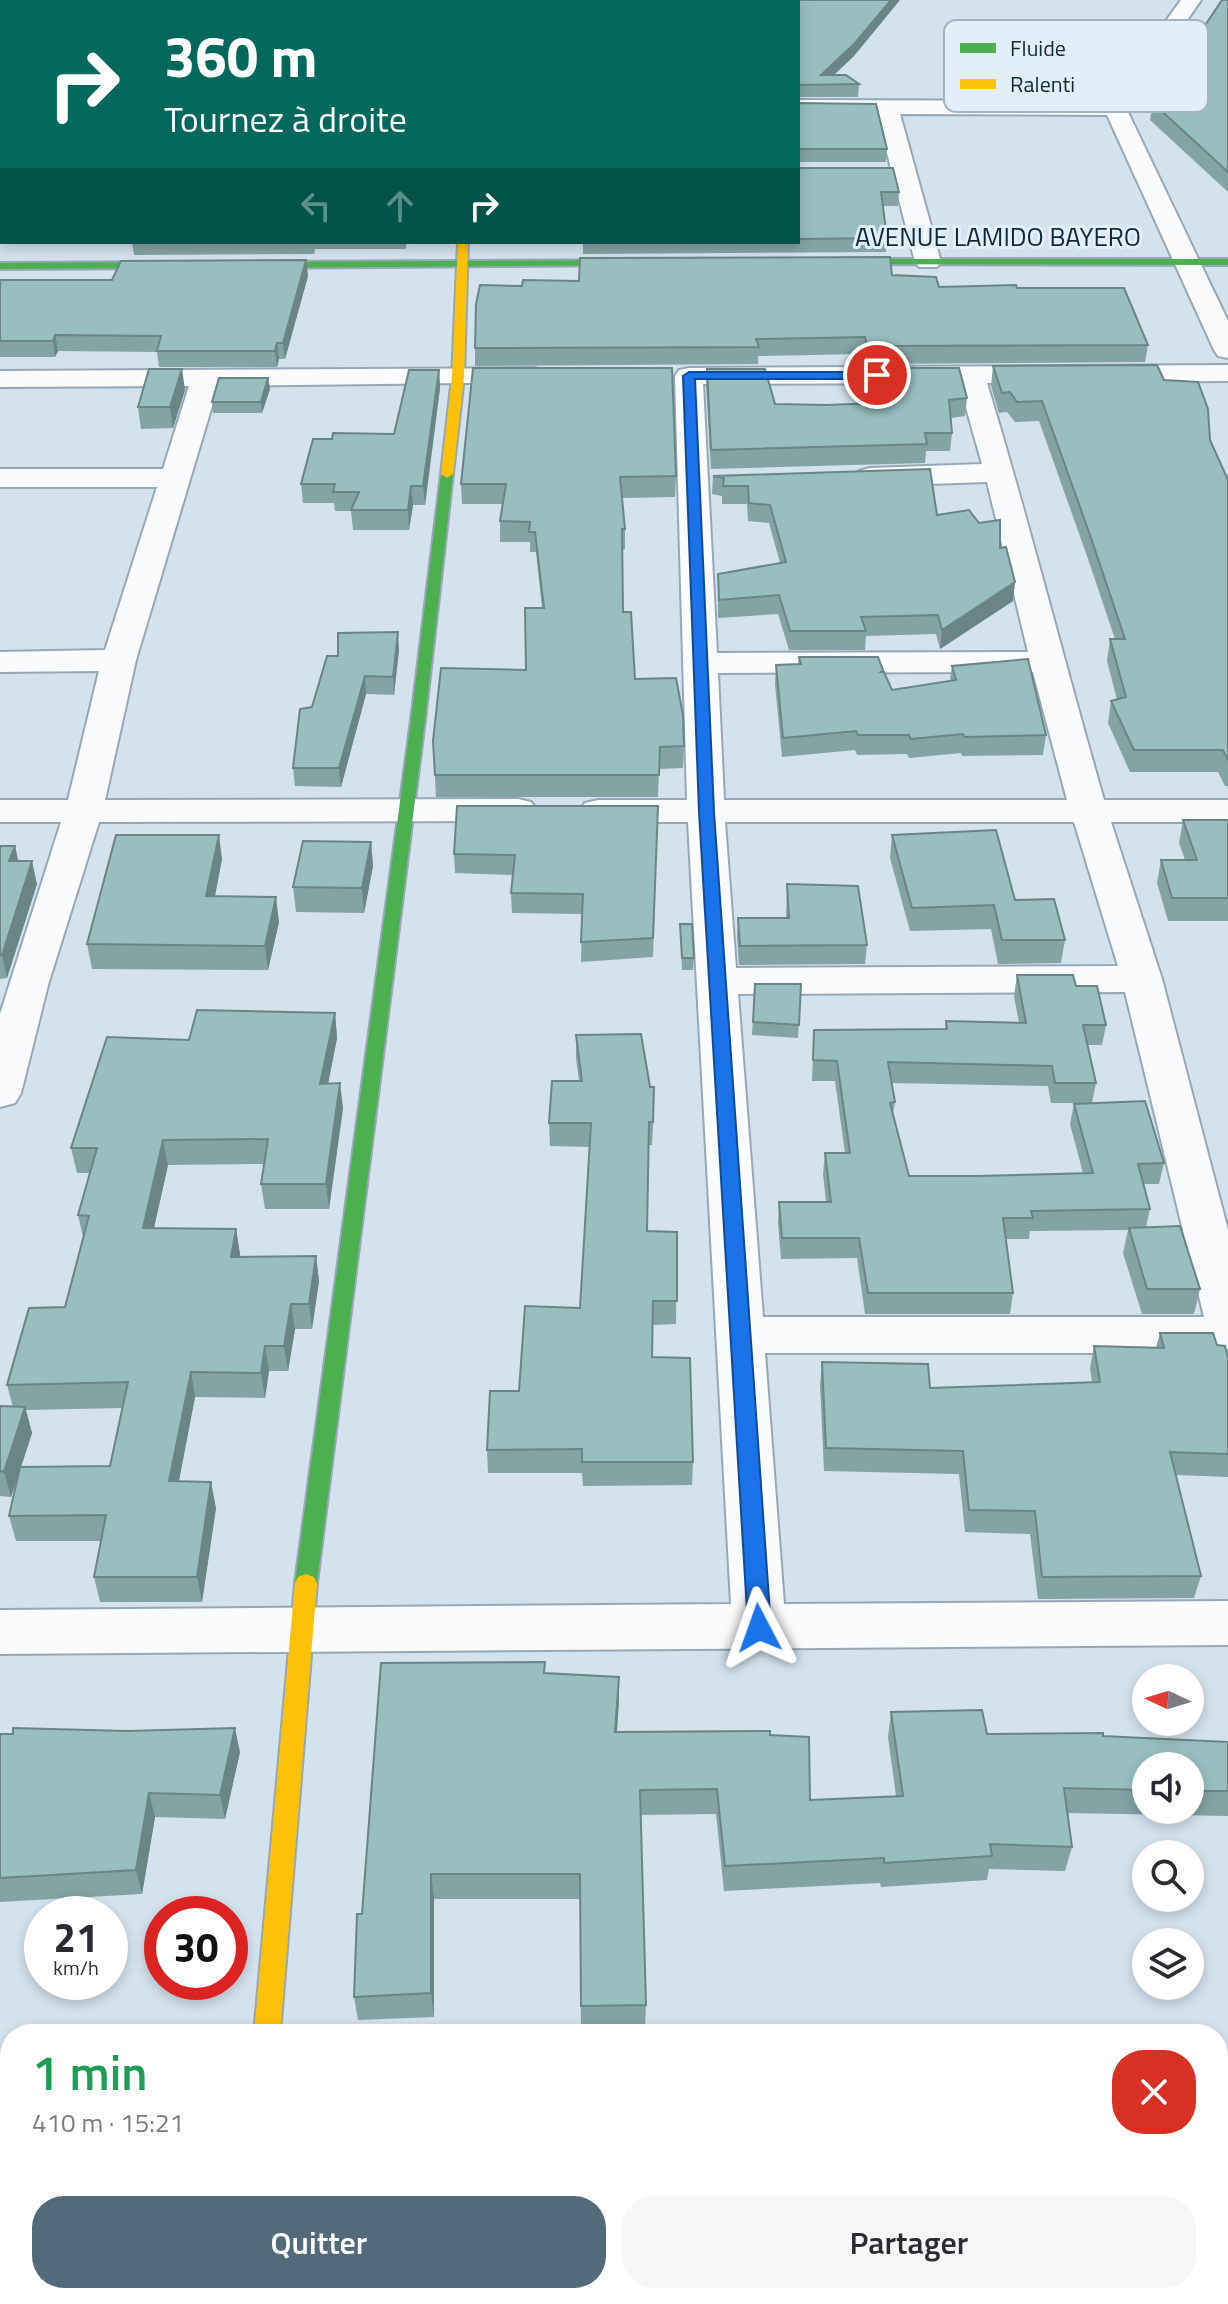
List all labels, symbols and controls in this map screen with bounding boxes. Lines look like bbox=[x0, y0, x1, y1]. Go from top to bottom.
text: 360 m bbox=[164, 14, 317, 99]
legend bbox=[944, 20, 1208, 112]
text: Fluide bbox=[1010, 31, 1066, 65]
icon: right bbox=[32, 32, 136, 136]
text: Ralenti bbox=[1010, 67, 1075, 101]
text: Tournez à droite bbox=[164, 91, 407, 146]
icon: left bbox=[294, 184, 338, 228]
icon: ahead bbox=[378, 184, 422, 228]
icon: right bbox=[462, 184, 506, 228]
street label: AVENUE LAMIDO BAYERO bbox=[855, 217, 1141, 256]
pin bbox=[843, 341, 911, 409]
icon: arrive bbox=[855, 353, 899, 397]
position arrow bbox=[717, 1586, 801, 1670]
north arrow bbox=[1132, 1664, 1204, 1736]
map controls bbox=[1132, 1664, 1204, 2000]
button: sound bbox=[1132, 1752, 1204, 1824]
button: search bbox=[1132, 1840, 1204, 1912]
speed limit sign: 30 bbox=[144, 1896, 248, 2000]
text: 21 bbox=[54, 1907, 98, 1968]
button: layers bbox=[1132, 1928, 1204, 2000]
text: km/h bbox=[53, 1952, 99, 1983]
text: 1 min bbox=[32, 2036, 147, 2109]
button: close bbox=[1112, 2050, 1196, 2134]
text: 410 m · 15:21 bbox=[32, 2103, 184, 2142]
button: Quitter bbox=[32, 2196, 606, 2288]
button: Partager bbox=[622, 2196, 1196, 2288]

